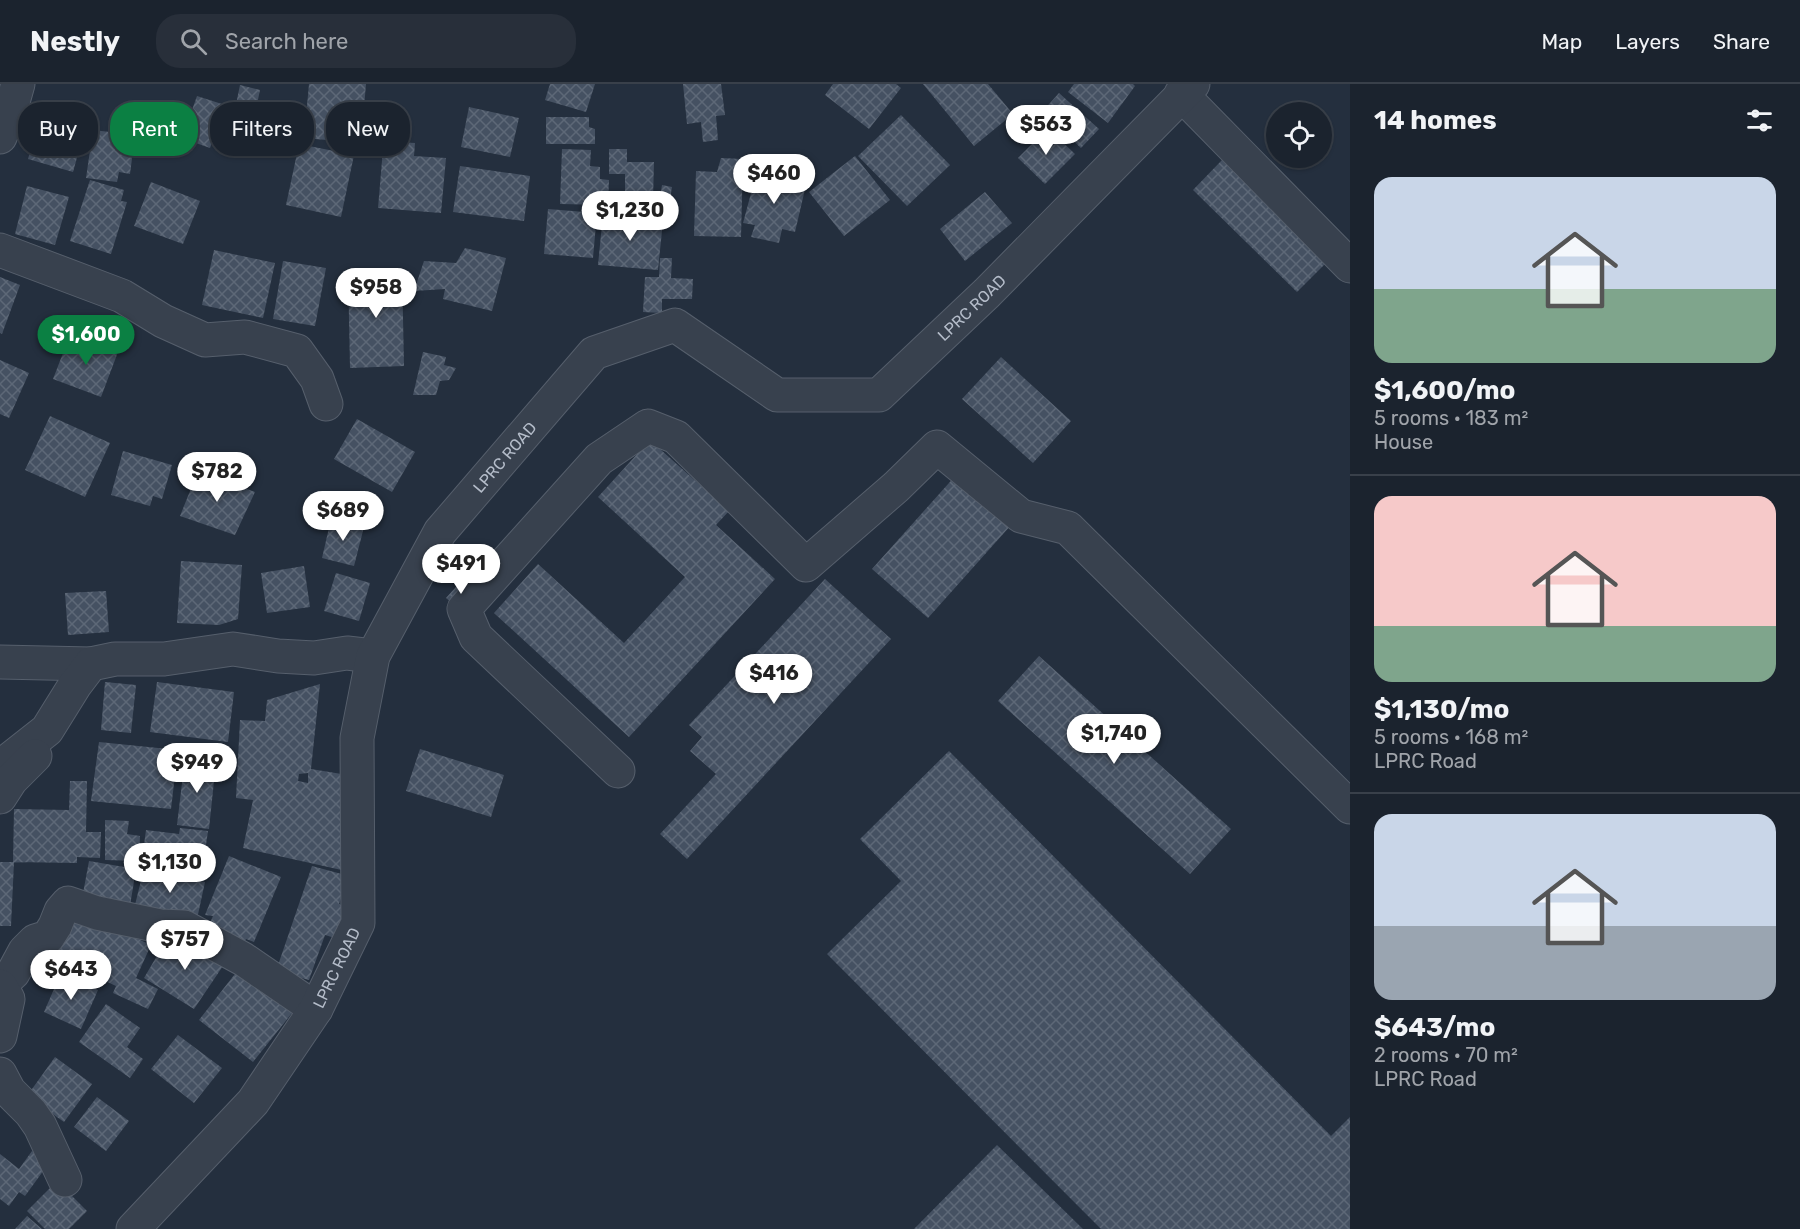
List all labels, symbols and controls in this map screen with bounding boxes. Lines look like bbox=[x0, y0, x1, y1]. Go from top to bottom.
search box bbox=[156, 14, 576, 68]
text: Nestly bbox=[30, 25, 120, 58]
icon: search bbox=[177, 25, 210, 58]
text: Search here bbox=[225, 28, 348, 55]
text: Map bbox=[1541, 29, 1582, 54]
text: Layers bbox=[1615, 29, 1680, 54]
text: Share bbox=[1713, 29, 1770, 54]
chip: Buy bbox=[18, 102, 98, 156]
chip: Rent bbox=[110, 102, 198, 156]
chip: Filters bbox=[210, 102, 314, 156]
chip: New bbox=[326, 102, 410, 156]
map controls bbox=[1266, 102, 1332, 168]
button: locate bbox=[1266, 102, 1332, 168]
icon: filters bbox=[1743, 104, 1776, 137]
pin: $563 bbox=[1010, 105, 1082, 156]
text: 14 homes bbox=[1374, 105, 1497, 136]
text: $563 bbox=[1020, 112, 1072, 136]
pin: $460 bbox=[738, 154, 810, 205]
text: $460 bbox=[747, 161, 801, 185]
pin: $1,230 bbox=[581, 191, 679, 242]
text: $1,230 bbox=[596, 198, 664, 222]
icon: home bbox=[1521, 216, 1629, 324]
pin: $958 bbox=[340, 268, 412, 319]
street label: LPRC ROAD bbox=[933, 270, 1009, 345]
text: $958 bbox=[350, 275, 402, 299]
pin: $1,600 bbox=[37, 315, 135, 366]
text: $1,600 bbox=[52, 322, 120, 346]
text: $1,600/mo bbox=[1374, 375, 1516, 406]
text: 5 rooms · 183 m² bbox=[1374, 406, 1528, 430]
street label: LPRC ROAD bbox=[469, 418, 540, 496]
text: House bbox=[1374, 430, 1433, 454]
pin: $782 bbox=[181, 452, 253, 503]
text: $782 bbox=[191, 459, 243, 483]
pin: $689 bbox=[307, 491, 379, 542]
text: $689 bbox=[317, 498, 369, 522]
icon: home bbox=[1521, 535, 1629, 643]
pin: $491 bbox=[425, 544, 497, 595]
text: $491 bbox=[436, 551, 486, 575]
pin: $416 bbox=[738, 654, 810, 705]
text: $416 bbox=[749, 661, 799, 685]
text: $1,130/mo bbox=[1374, 694, 1509, 725]
pin: $1,740 bbox=[1065, 714, 1163, 765]
text: $1,740 bbox=[1081, 721, 1147, 745]
text: 5 rooms · 168 m² bbox=[1374, 725, 1528, 749]
pin: $949 bbox=[161, 743, 233, 794]
text: LPRC Road bbox=[1374, 749, 1477, 773]
text: $949 bbox=[171, 750, 223, 774]
pin: $1,130 bbox=[121, 843, 219, 894]
text: $1,130 bbox=[138, 850, 202, 874]
icon: home bbox=[1521, 853, 1629, 961]
pin: $757 bbox=[149, 920, 221, 971]
street label: LPRC ROAD bbox=[308, 924, 364, 1011]
text: $757 bbox=[160, 927, 210, 951]
pin: $643 bbox=[35, 950, 107, 1001]
text: $643 bbox=[44, 957, 98, 981]
text: $643/mo bbox=[1374, 1012, 1495, 1043]
text: 2 rooms · 70 m² bbox=[1374, 1043, 1518, 1067]
text: LPRC Road bbox=[1374, 1067, 1477, 1091]

